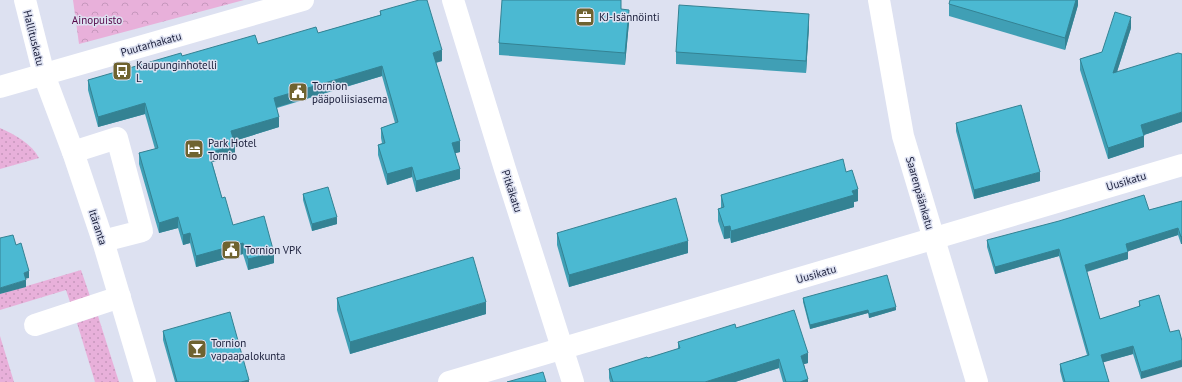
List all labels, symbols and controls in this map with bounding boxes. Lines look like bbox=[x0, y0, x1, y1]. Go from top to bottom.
office icon: KJ-Isännöinti bbox=[574, 6, 596, 28]
street label: Hallituskatu bbox=[20, 9, 48, 67]
place label: KJ-Isännöinti bbox=[599, 10, 660, 24]
park label: Ainopuisto bbox=[72, 13, 122, 27]
street label: Puutarhakatu bbox=[119, 29, 183, 59]
place label: Kaupunginhotelli L bbox=[136, 58, 217, 85]
bus stop icon: Kaupunginhotelli L bbox=[111, 60, 133, 82]
place label: Tornion pääpoliisiasema bbox=[312, 79, 387, 106]
public building icon: Tornion pääpoliisiasema bbox=[287, 81, 309, 103]
place label: Park Hotel Tornio bbox=[208, 136, 257, 163]
hotel icon: Park Hotel Tornio bbox=[183, 138, 205, 160]
street label: Saarenpäänkatu bbox=[903, 155, 937, 231]
street label: Pitkäkatu bbox=[499, 168, 525, 214]
street label: Uusikatu bbox=[1104, 168, 1148, 194]
street label: Itäranta bbox=[86, 207, 110, 247]
public building icon: Tornion VPK bbox=[220, 239, 242, 261]
place label: Tornion VPK bbox=[245, 243, 302, 257]
street label: Uusikatu bbox=[794, 262, 838, 286]
place label: Tornion vapaapalokunta bbox=[211, 336, 286, 363]
bar icon: Tornion vapaapalokunta bbox=[186, 338, 208, 360]

